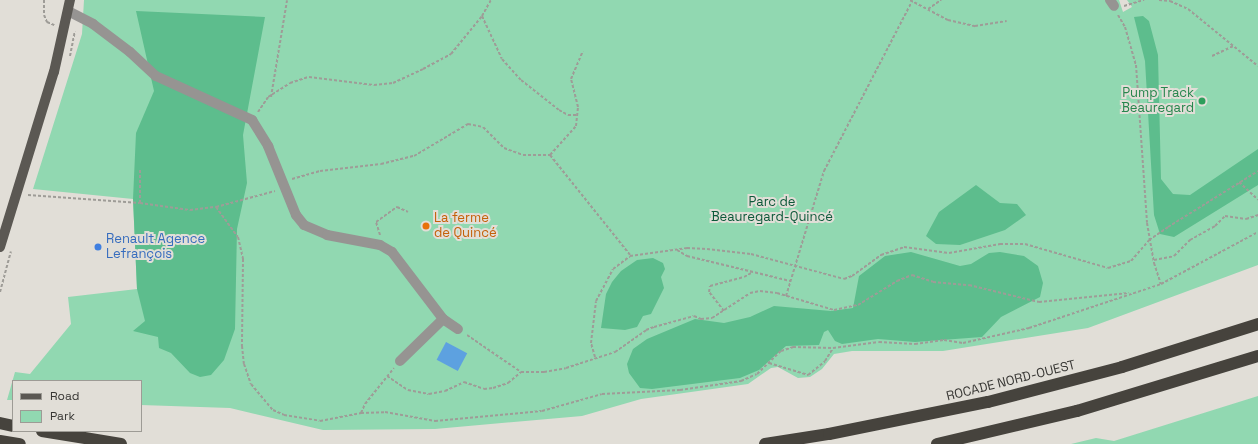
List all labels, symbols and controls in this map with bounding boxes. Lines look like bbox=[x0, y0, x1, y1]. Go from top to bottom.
place label: Pump Track Beauregard bbox=[1121, 86, 1194, 117]
marker: Pump Track Beauregard bbox=[1197, 96, 1207, 106]
park label: Parc de Beauregard-Quincé bbox=[711, 195, 833, 226]
place label: La ferme de Quincé bbox=[434, 211, 497, 242]
marker: La ferme de Quincé bbox=[421, 221, 431, 231]
place label: Renault Agence Lefrançois bbox=[106, 232, 205, 263]
marker: Renault Agence Lefrançois bbox=[93, 242, 103, 252]
street label: ROCADE NORD-OUEST bbox=[945, 357, 1077, 405]
legend bbox=[12, 380, 142, 432]
text: Road bbox=[50, 388, 79, 404]
text: Park bbox=[50, 408, 75, 424]

